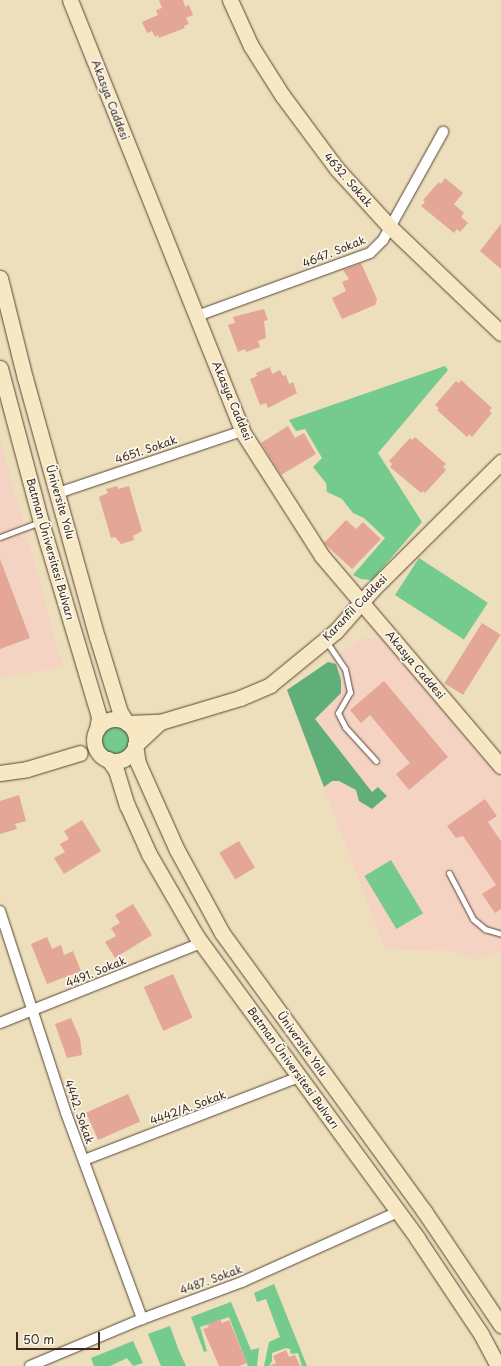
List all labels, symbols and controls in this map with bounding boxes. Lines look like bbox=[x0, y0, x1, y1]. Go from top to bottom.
street label: Akasya Caddesi bbox=[89, 58, 131, 142]
street label: 4632. Sokak bbox=[321, 150, 375, 210]
street label: 4647. Sokak bbox=[300, 233, 368, 271]
street label: Akasya Caddesi bbox=[209, 359, 255, 443]
street label: 4651. Sokak bbox=[113, 433, 179, 467]
street label: Üniversite Yolu bbox=[43, 463, 77, 541]
street label: Batman Üniversitesi Bulvarı bbox=[23, 476, 77, 622]
street label: Karanfil Caddesi bbox=[320, 572, 390, 644]
street label: Akasya Caddesi bbox=[382, 628, 448, 702]
street label: 4491. Sokak bbox=[63, 954, 129, 990]
street label: Batman Üniversitesi Bulvarı bbox=[244, 1004, 342, 1132]
street label: Üniversite Yolu bbox=[274, 1009, 330, 1079]
street label: 4442. Sokak bbox=[62, 1077, 96, 1147]
street label: 4442/A. Sokak bbox=[148, 1088, 228, 1128]
street label: 4487. Sokak bbox=[178, 1263, 244, 1297]
scale bar bbox=[18, 1324, 102, 1350]
text: 50 m bbox=[23, 1330, 54, 1348]

